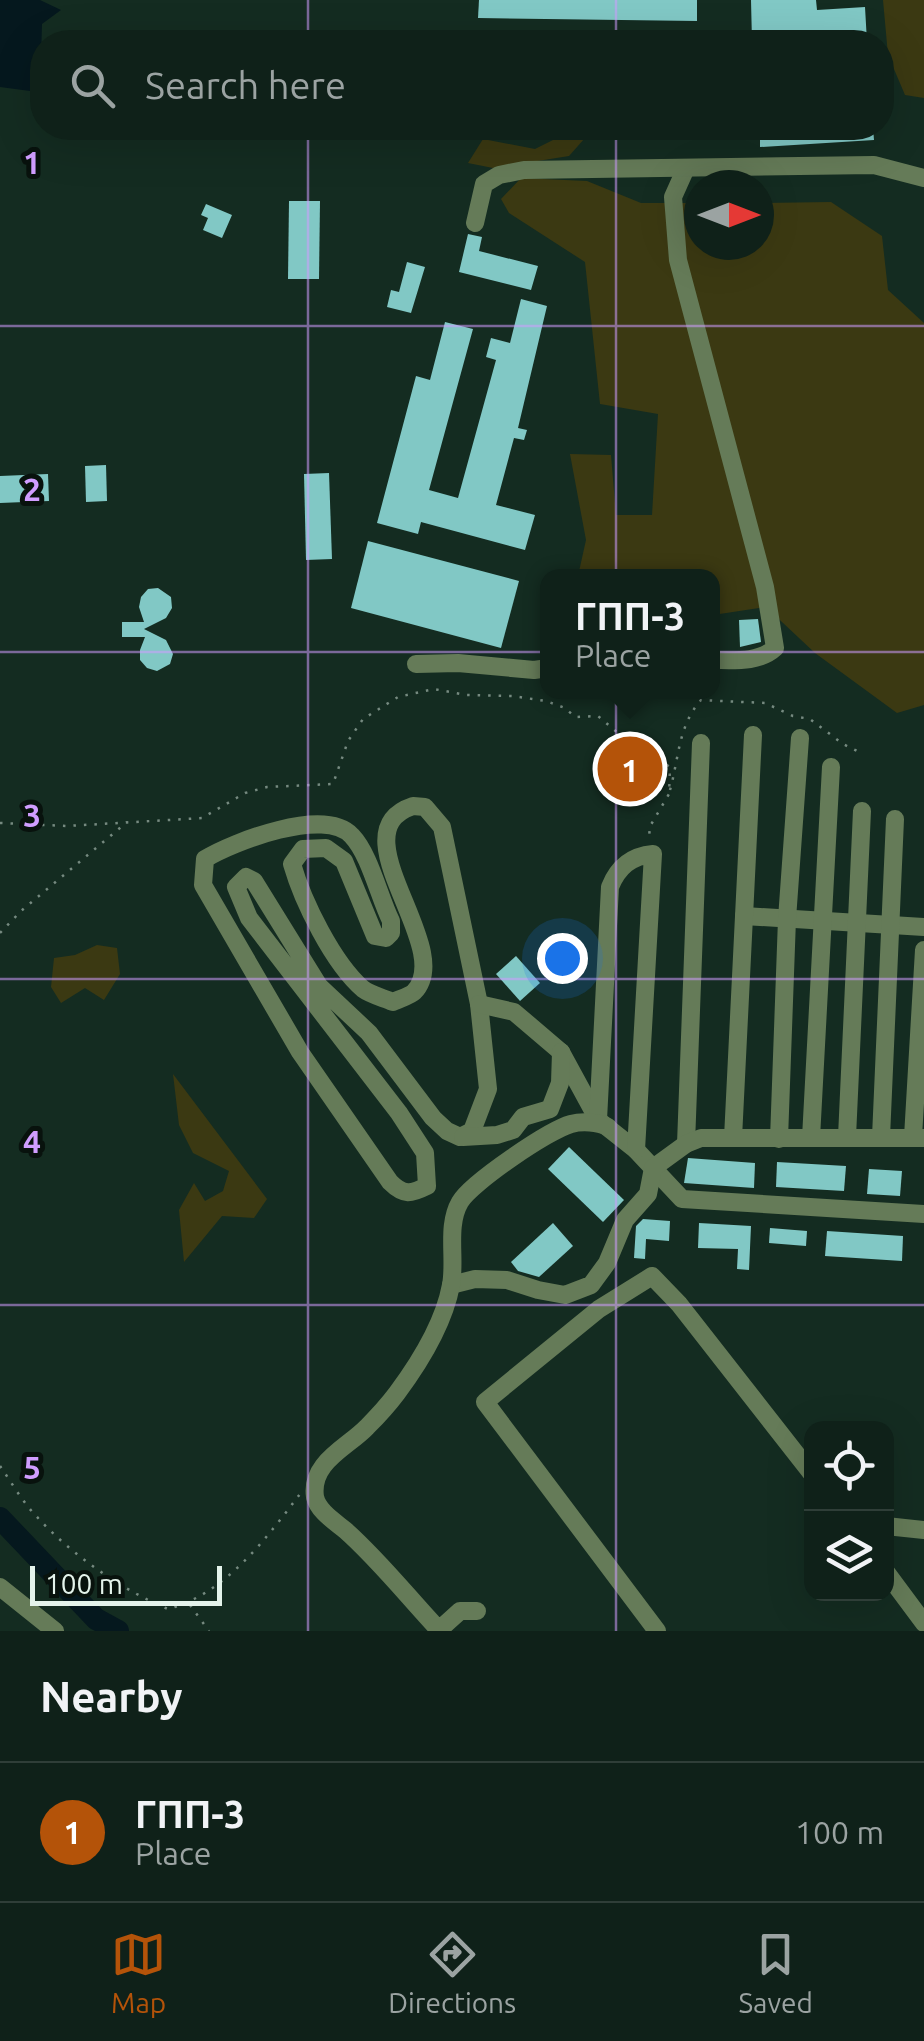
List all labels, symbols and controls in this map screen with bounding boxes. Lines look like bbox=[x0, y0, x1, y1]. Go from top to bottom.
search box bbox=[30, 30, 894, 140]
icon: search bbox=[65, 58, 120, 113]
text: Search here bbox=[145, 64, 346, 106]
text: 1 bbox=[23, 144, 41, 180]
north arrow bbox=[684, 170, 774, 260]
text: 2 bbox=[23, 471, 41, 507]
popup bbox=[540, 569, 720, 699]
text: ГПП-3 bbox=[575, 595, 685, 637]
text: Place bbox=[575, 637, 651, 673]
pin: 1 bbox=[598, 732, 662, 806]
text: 3 bbox=[23, 797, 41, 833]
your location bbox=[537, 933, 588, 984]
text: 4 bbox=[23, 1123, 41, 1159]
map controls bbox=[804, 1421, 894, 1601]
button: locate bbox=[804, 1421, 894, 1511]
text: 5 bbox=[23, 1449, 41, 1485]
button: layers bbox=[804, 1511, 894, 1601]
scale bar bbox=[30, 1561, 222, 1606]
text: 100 m bbox=[45, 1568, 123, 1599]
text: Nearby bbox=[40, 1673, 183, 1720]
text: ГПП-3 bbox=[135, 1793, 245, 1835]
text: 1 bbox=[63, 1814, 82, 1850]
text: 100 m bbox=[795, 1814, 884, 1850]
text: Place bbox=[135, 1835, 211, 1871]
tab: Map bbox=[111, 1927, 166, 2018]
tab: Directions bbox=[388, 1927, 516, 2018]
tab: Saved bbox=[738, 1927, 813, 2018]

